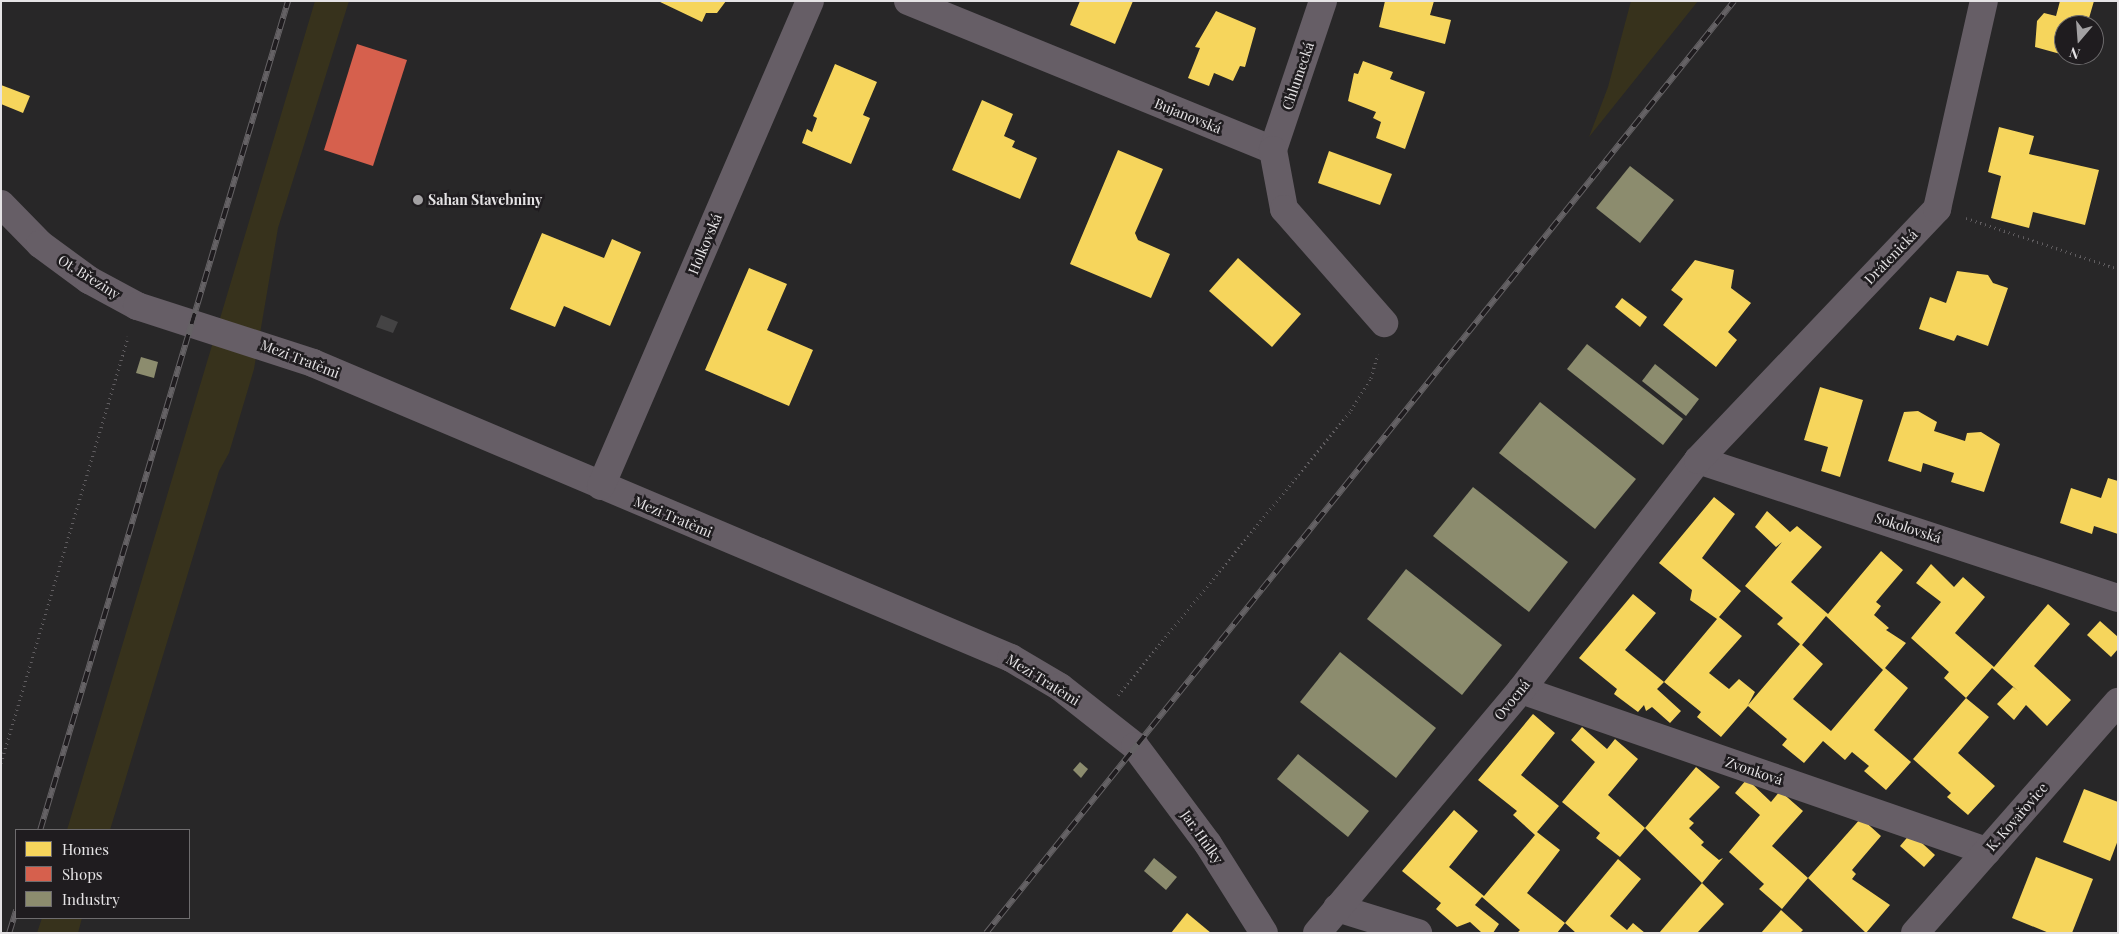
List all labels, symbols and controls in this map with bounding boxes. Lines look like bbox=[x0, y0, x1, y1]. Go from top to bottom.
north arrow bbox=[2054, 15, 2104, 65]
street label: Chlumecká bbox=[1279, 40, 1317, 112]
text: N bbox=[2067, 43, 2082, 64]
street label: Bujanovská bbox=[1152, 95, 1224, 137]
place label: Sahan Stavebniny bbox=[428, 192, 542, 208]
marker: Sahan Stavebniny bbox=[412, 194, 424, 206]
street label: Holkovská bbox=[685, 211, 725, 277]
street label: Drátenická bbox=[1861, 226, 1921, 288]
street label: Ot. Březiny bbox=[55, 251, 123, 303]
street label: Mezi Tratěmi bbox=[258, 336, 342, 382]
street label: Mezi Tratěmi bbox=[631, 493, 715, 541]
street label: Sokolovská bbox=[1873, 509, 1943, 547]
street label: Mezi Tratěmi bbox=[1003, 651, 1083, 709]
street label: Ovocná bbox=[1491, 676, 1533, 724]
street label: Zvonková bbox=[1723, 753, 1785, 789]
street label: K. Kovařovice bbox=[1983, 779, 2051, 855]
street label: Jar. Hůlky bbox=[1178, 807, 1226, 867]
legend bbox=[15, 829, 190, 919]
text: Homes bbox=[62, 839, 109, 859]
text: Shops bbox=[62, 864, 103, 884]
text: Industry bbox=[62, 889, 120, 909]

